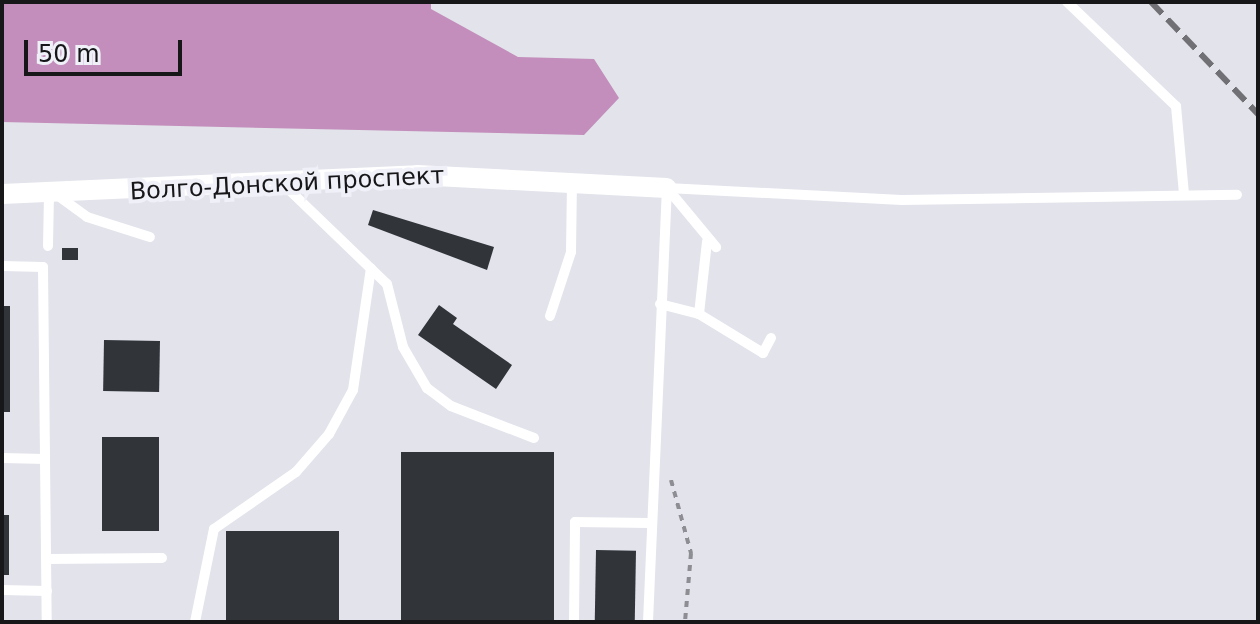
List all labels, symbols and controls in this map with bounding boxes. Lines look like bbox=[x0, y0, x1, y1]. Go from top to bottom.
scale bar bbox=[28, 24, 186, 74]
text: 50 m bbox=[38, 40, 100, 68]
street label: Волго-Донской проспект bbox=[129, 161, 445, 207]

